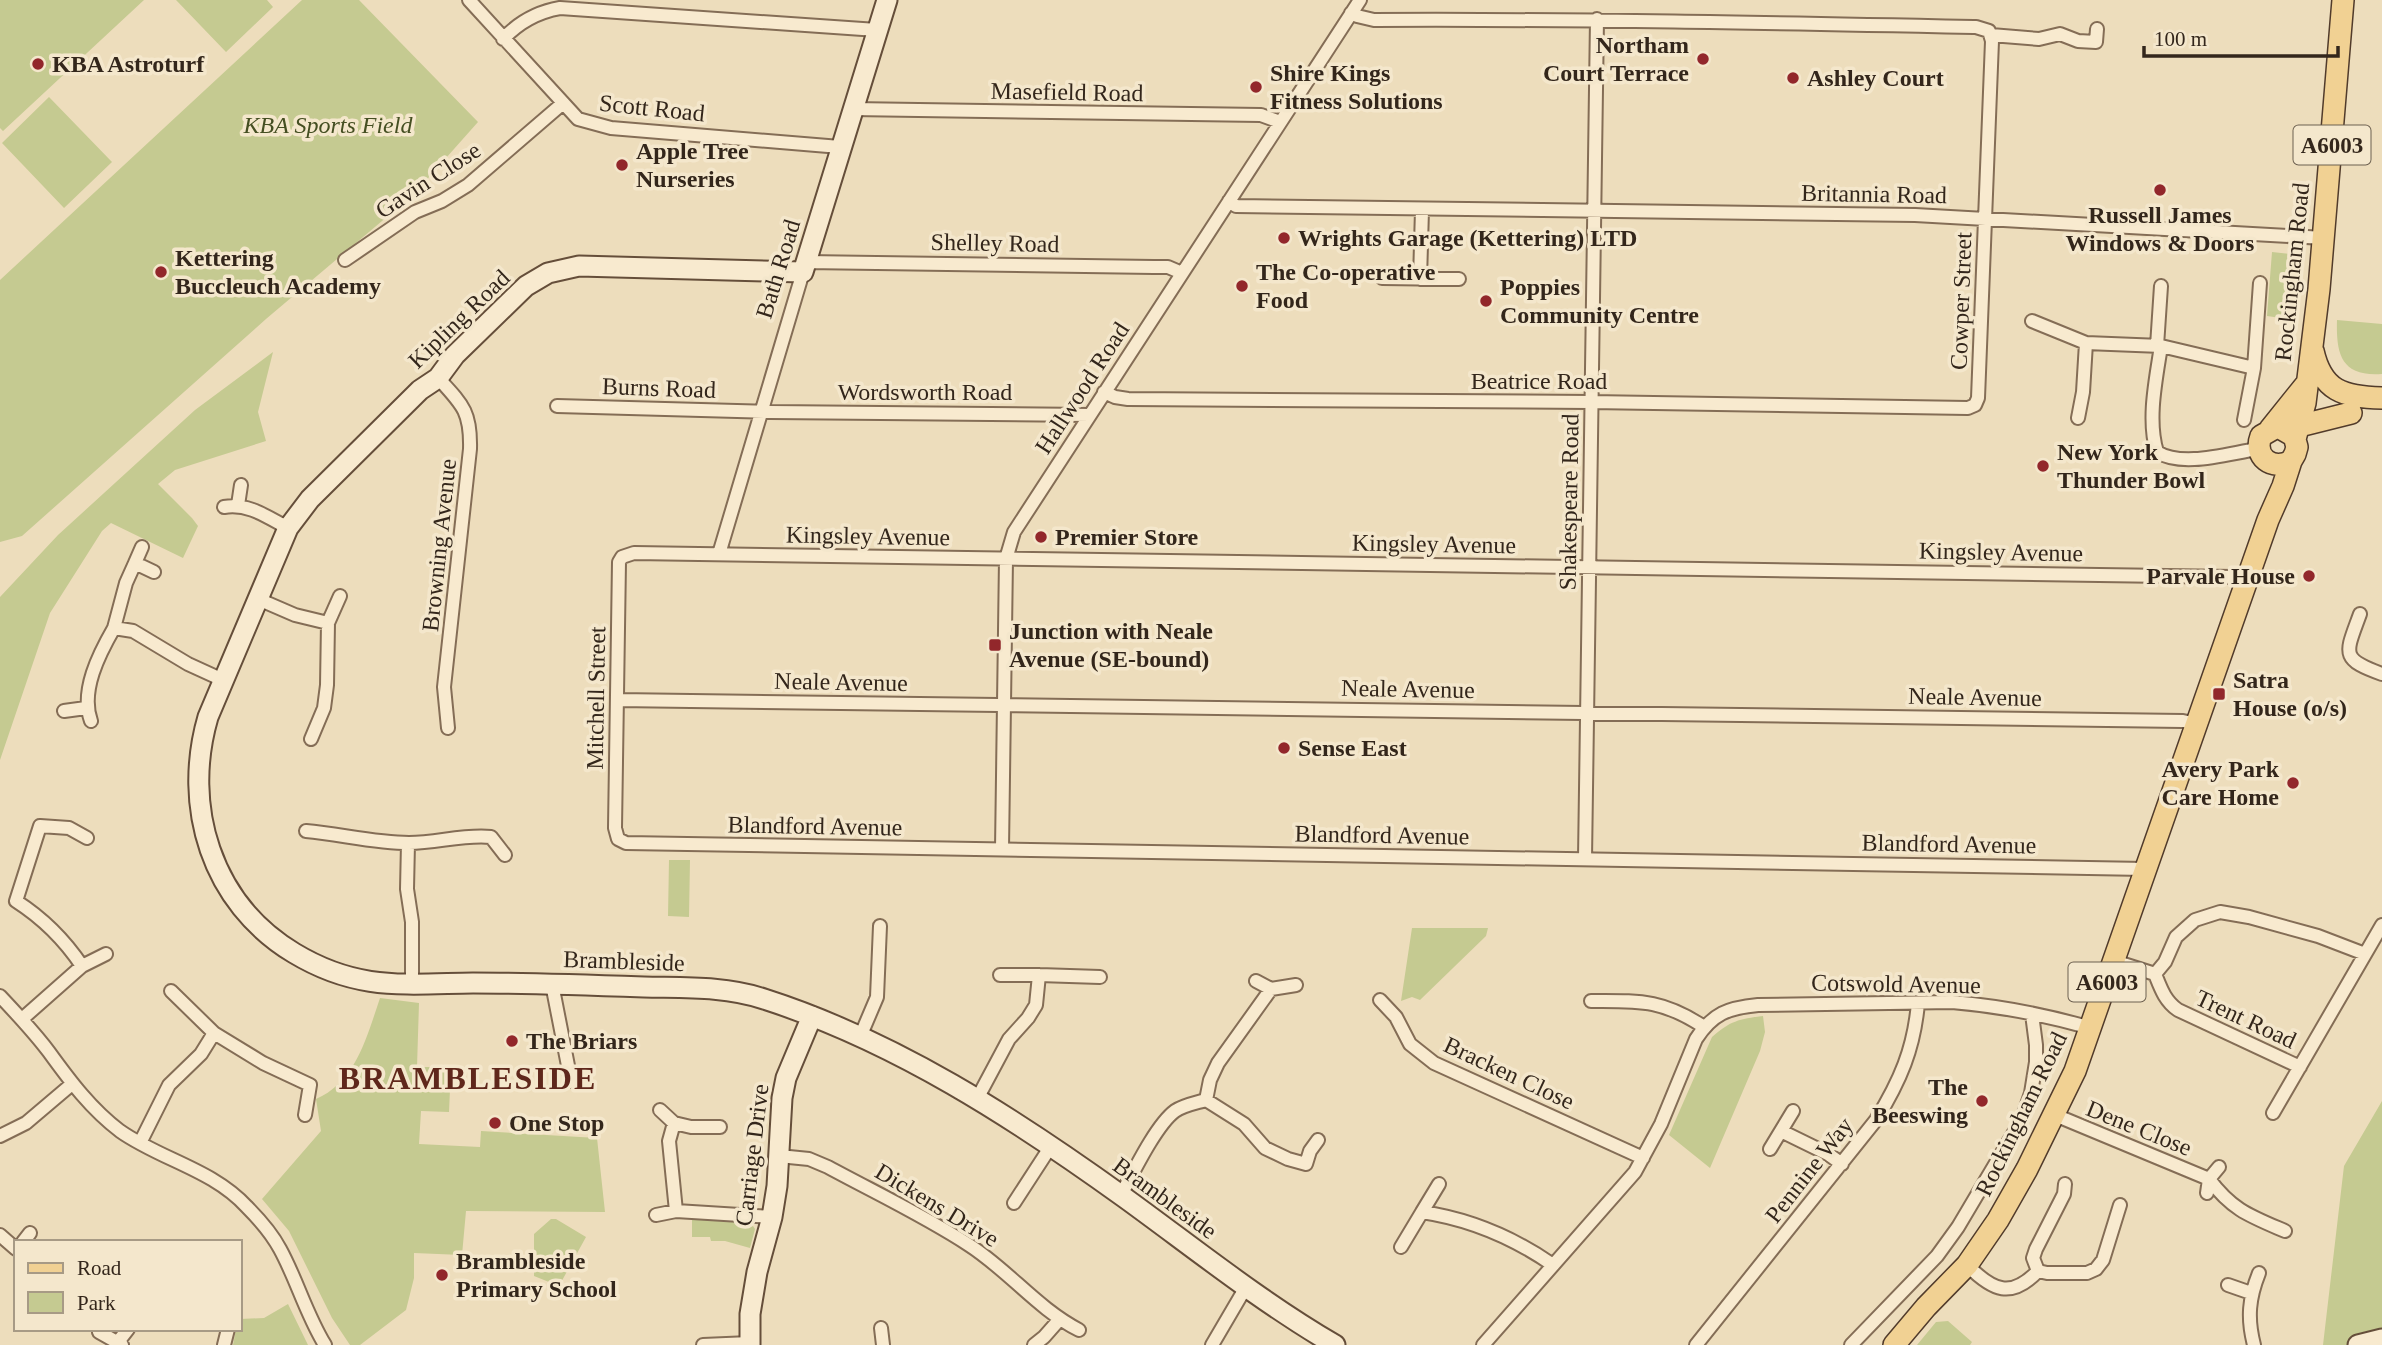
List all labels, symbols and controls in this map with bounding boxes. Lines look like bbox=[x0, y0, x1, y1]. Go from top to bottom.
scale bar bbox=[2144, 14, 2338, 58]
text: 100 m bbox=[2154, 27, 2207, 51]
place label: Northam Court Terrace bbox=[1543, 32, 1689, 86]
place label: KBA Astroturf bbox=[52, 51, 205, 77]
marker: Northam Court Terrace bbox=[1695, 51, 1711, 67]
marker: KBA Astroturf bbox=[30, 56, 46, 72]
place label: Shire Kings Fitness Solutions bbox=[1270, 60, 1443, 114]
place label: Ashley Court bbox=[1807, 65, 1944, 91]
marker: Ashley Court bbox=[1785, 70, 1801, 86]
street label: Masefield Road bbox=[990, 78, 1144, 106]
marker: Shire Kings Fitness Solutions bbox=[1248, 79, 1264, 95]
street label: Scott Road bbox=[598, 90, 706, 126]
park label: KBA Sports Field bbox=[243, 112, 413, 138]
road number: A6003 bbox=[2294, 126, 2370, 164]
street label: Gavin Close bbox=[371, 137, 485, 223]
place label: Apple Tree Nurseries bbox=[636, 138, 749, 192]
marker: Apple Tree Nurseries bbox=[614, 157, 630, 173]
street label: Britannia Road bbox=[1801, 180, 1947, 208]
street label: Rockingham Road bbox=[2270, 181, 2314, 363]
marker: Russell James Windows & Doors bbox=[2152, 182, 2168, 198]
place label: Russell James Windows & Doors bbox=[2066, 202, 2254, 256]
street label: Bath Road bbox=[751, 216, 805, 322]
place label: Wrights Garage (Kettering) LTD bbox=[1298, 225, 1637, 251]
street label: Shelley Road bbox=[930, 229, 1060, 257]
marker: Wrights Garage (Kettering) LTD bbox=[1276, 230, 1292, 246]
street label: Cowper Street bbox=[1946, 231, 1976, 370]
place label: Kettering Buccleuch Academy bbox=[175, 245, 381, 299]
place label: The Co-operative Food bbox=[1256, 259, 1436, 313]
marker: Kettering Buccleuch Academy bbox=[153, 264, 169, 280]
street label: Kipling Road bbox=[403, 264, 515, 374]
place label: Poppies Community Centre bbox=[1500, 274, 1699, 328]
marker: The Co-operative Food bbox=[1234, 278, 1250, 294]
marker: Poppies Community Centre bbox=[1478, 293, 1494, 309]
street label: Hallwood Road bbox=[1030, 317, 1134, 459]
street label: Beatrice Road bbox=[1471, 368, 1607, 394]
street label: Burns Road bbox=[602, 373, 716, 403]
street label: Wordsworth Road bbox=[838, 379, 1012, 405]
street label: Shakespeare Road bbox=[1554, 413, 1584, 591]
place label: New York Thunder Bowl bbox=[2057, 439, 2206, 493]
street label: Browning Avenue bbox=[417, 457, 461, 633]
marker: New York Thunder Bowl bbox=[2035, 458, 2051, 474]
street label: Kingsley Avenue bbox=[786, 522, 950, 550]
place label: Premier Store bbox=[1055, 524, 1199, 550]
marker: Premier Store bbox=[1033, 529, 1049, 545]
street label: Kingsley Avenue bbox=[1352, 530, 1516, 558]
street label: Kingsley Avenue bbox=[1919, 538, 2083, 566]
place label: Parvale House bbox=[2146, 563, 2295, 589]
marker: Parvale House bbox=[2301, 568, 2317, 584]
place label: Junction with Neale Avenue (SE-bound) bbox=[1009, 618, 1213, 672]
street label: Mitchell Street bbox=[582, 626, 610, 770]
marker: Junction with Neale Avenue (SE-bound) bbox=[987, 637, 1003, 653]
place label: Satra House (o/s) bbox=[2233, 667, 2347, 721]
street label: Neale Avenue bbox=[774, 668, 908, 696]
street label: Neale Avenue bbox=[1341, 675, 1475, 703]
street label: Neale Avenue bbox=[1908, 683, 2042, 711]
marker: Satra House (o/s) bbox=[2211, 686, 2227, 702]
place label: Sense East bbox=[1298, 735, 1407, 761]
marker: Sense East bbox=[1276, 740, 1292, 756]
place label: Avery Park Care Home bbox=[2161, 756, 2280, 810]
marker: Avery Park Care Home bbox=[2285, 775, 2301, 791]
street label: Blandford Avenue bbox=[727, 811, 903, 841]
street label: Blandford Avenue bbox=[1294, 820, 1470, 850]
street label: Blandford Avenue bbox=[1861, 829, 2037, 859]
street label: Brambleside bbox=[563, 946, 685, 976]
road number: A6003 bbox=[2068, 962, 2146, 1001]
street label: Cotswold Avenue bbox=[1811, 970, 1981, 998]
street label: Trent Road bbox=[2192, 984, 2300, 1054]
place label: The Briars bbox=[526, 1028, 637, 1054]
street label: Rockingham Road bbox=[1970, 1028, 2072, 1200]
street label: Bracken Close bbox=[1440, 1032, 1578, 1114]
marker: The Briars bbox=[504, 1033, 520, 1049]
district label: BRAMBLESIDE bbox=[339, 1060, 597, 1096]
place label: The Beeswing bbox=[1872, 1074, 1968, 1128]
street label: Carriage Drive bbox=[730, 1082, 774, 1228]
marker: The Beeswing bbox=[1974, 1093, 1990, 1109]
street label: Dene Close bbox=[2083, 1095, 2195, 1161]
place label: One Stop bbox=[509, 1110, 604, 1136]
street label: Pennine Way bbox=[1760, 1112, 1858, 1228]
marker: One Stop bbox=[487, 1115, 503, 1131]
street label: Brambleside bbox=[1108, 1152, 1222, 1244]
street label: Dickens Drive bbox=[871, 1158, 1003, 1252]
legend bbox=[14, 1240, 242, 1331]
place label: Brambleside Primary School bbox=[456, 1248, 617, 1302]
text: Road bbox=[77, 1256, 122, 1280]
marker: Brambleside Primary School bbox=[434, 1267, 450, 1283]
text: Park bbox=[77, 1291, 116, 1315]

